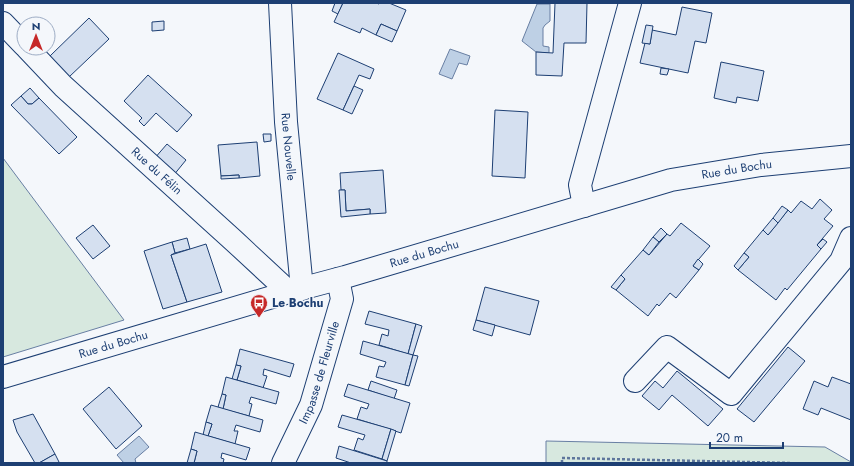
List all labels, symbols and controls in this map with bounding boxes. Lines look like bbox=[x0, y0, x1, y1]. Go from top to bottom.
north arrow bbox=[16, 16, 56, 56]
text: N bbox=[32, 18, 40, 34]
street label: Rue Nouvelle bbox=[277, 112, 301, 181]
street label: Rue du Félin bbox=[127, 143, 186, 199]
street label: Rue du Bochu bbox=[700, 155, 773, 184]
street label: Rue du Bochu bbox=[388, 235, 461, 272]
bus stop icon: Le Bochu bbox=[249, 293, 269, 318]
place label: Le Bochu bbox=[272, 294, 324, 312]
street label: Impasse de Fleurville bbox=[294, 319, 344, 427]
street label: Rue du Bochu bbox=[77, 325, 150, 363]
scale bar bbox=[710, 424, 783, 450]
text: 20 m bbox=[716, 429, 743, 447]

